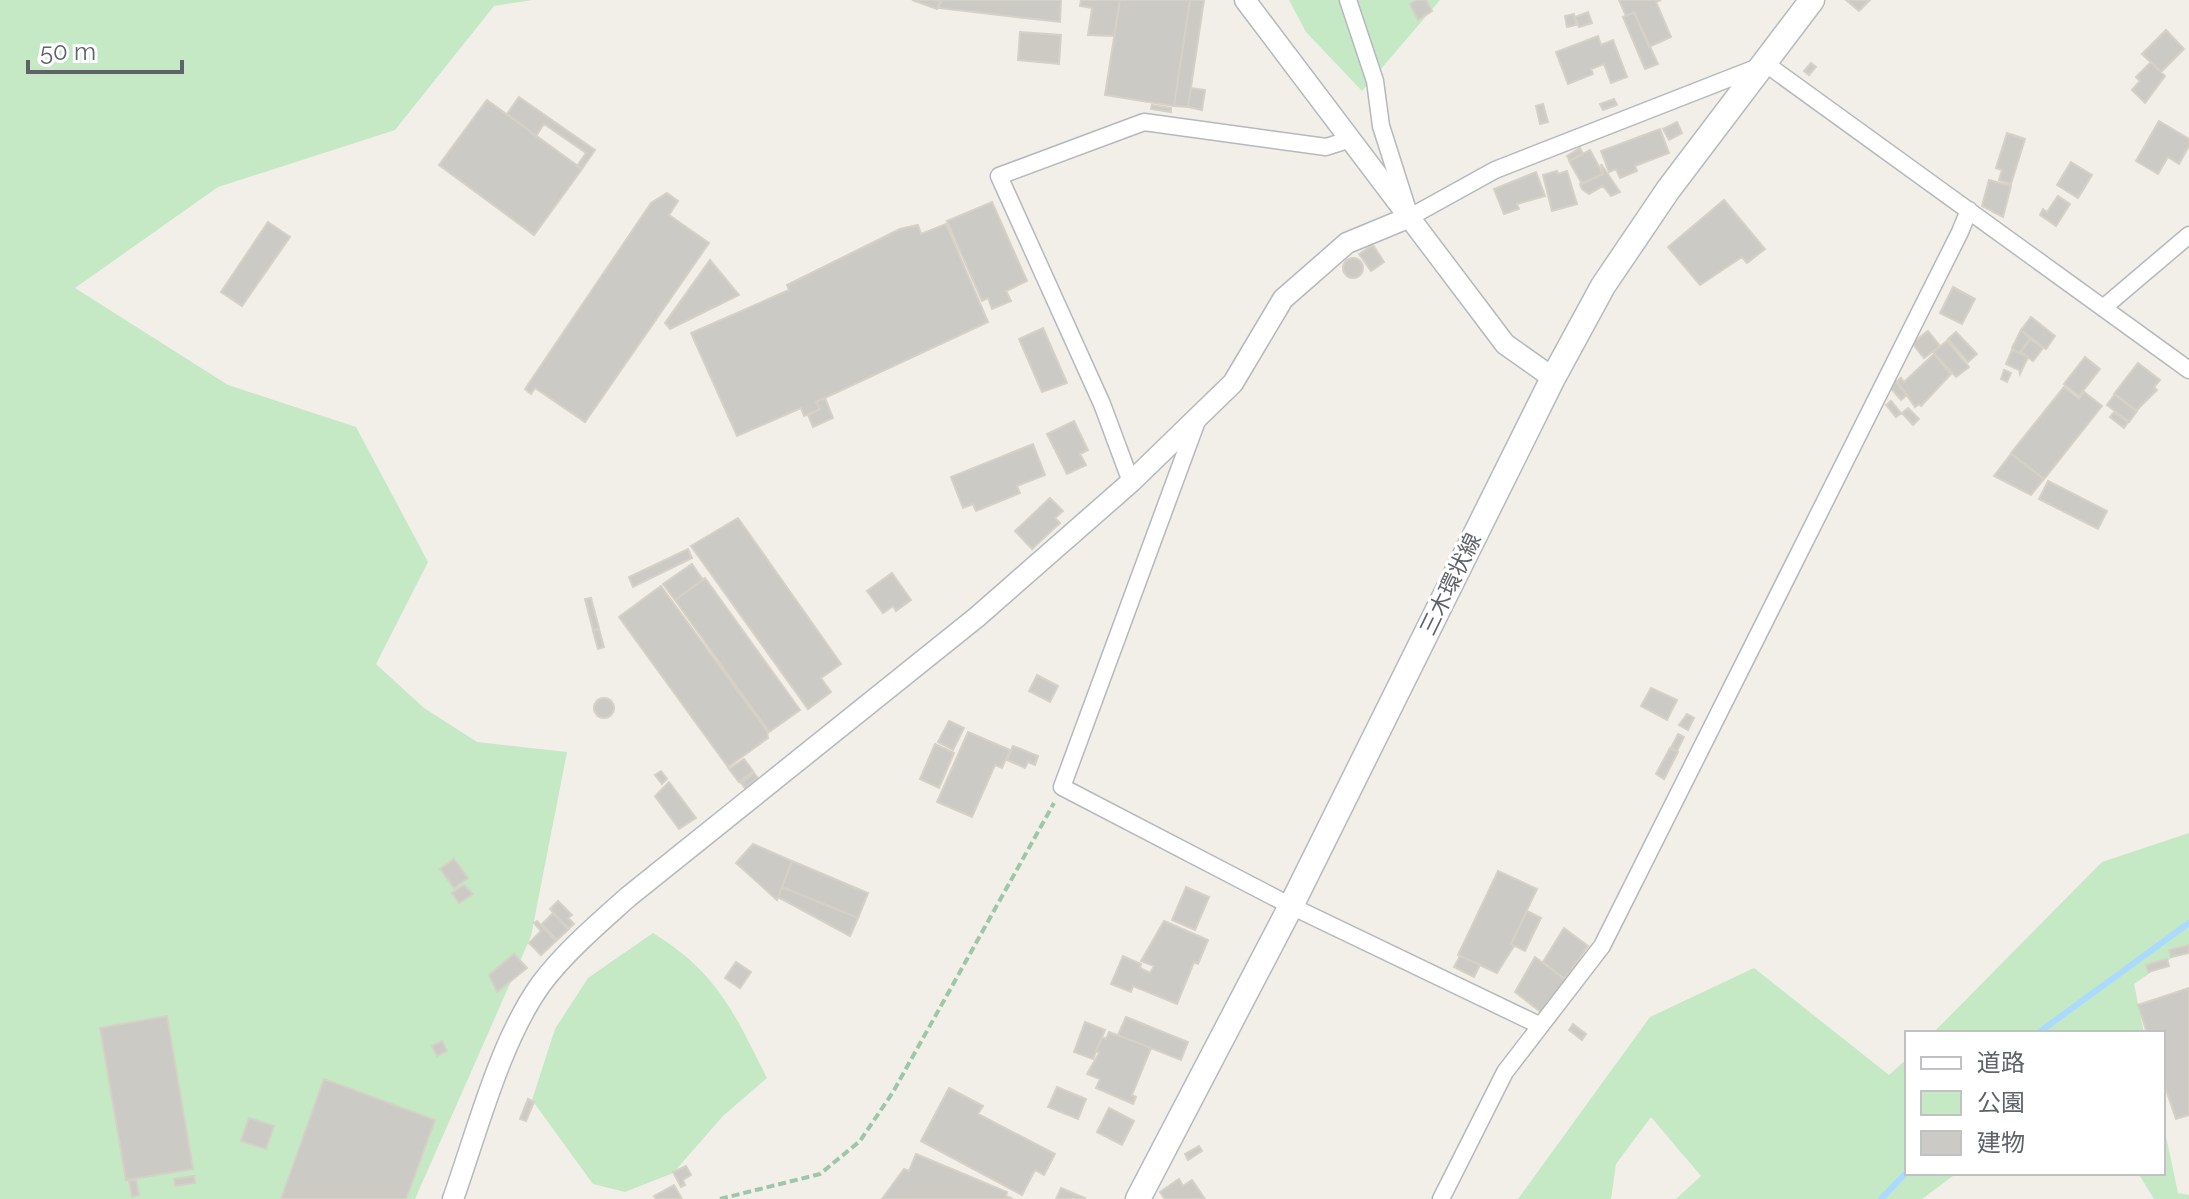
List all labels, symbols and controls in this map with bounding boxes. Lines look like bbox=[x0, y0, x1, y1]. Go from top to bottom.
scale bar bbox=[28, 24, 182, 74]
text: 50 m bbox=[40, 37, 96, 66]
street label: 三木環状線 bbox=[1414, 529, 1486, 639]
legend bbox=[1905, 1031, 2165, 1175]
text: 道路 bbox=[1977, 1048, 2025, 1077]
text: 公園 bbox=[1977, 1088, 2025, 1117]
text: 建物 bbox=[1977, 1128, 2025, 1157]

